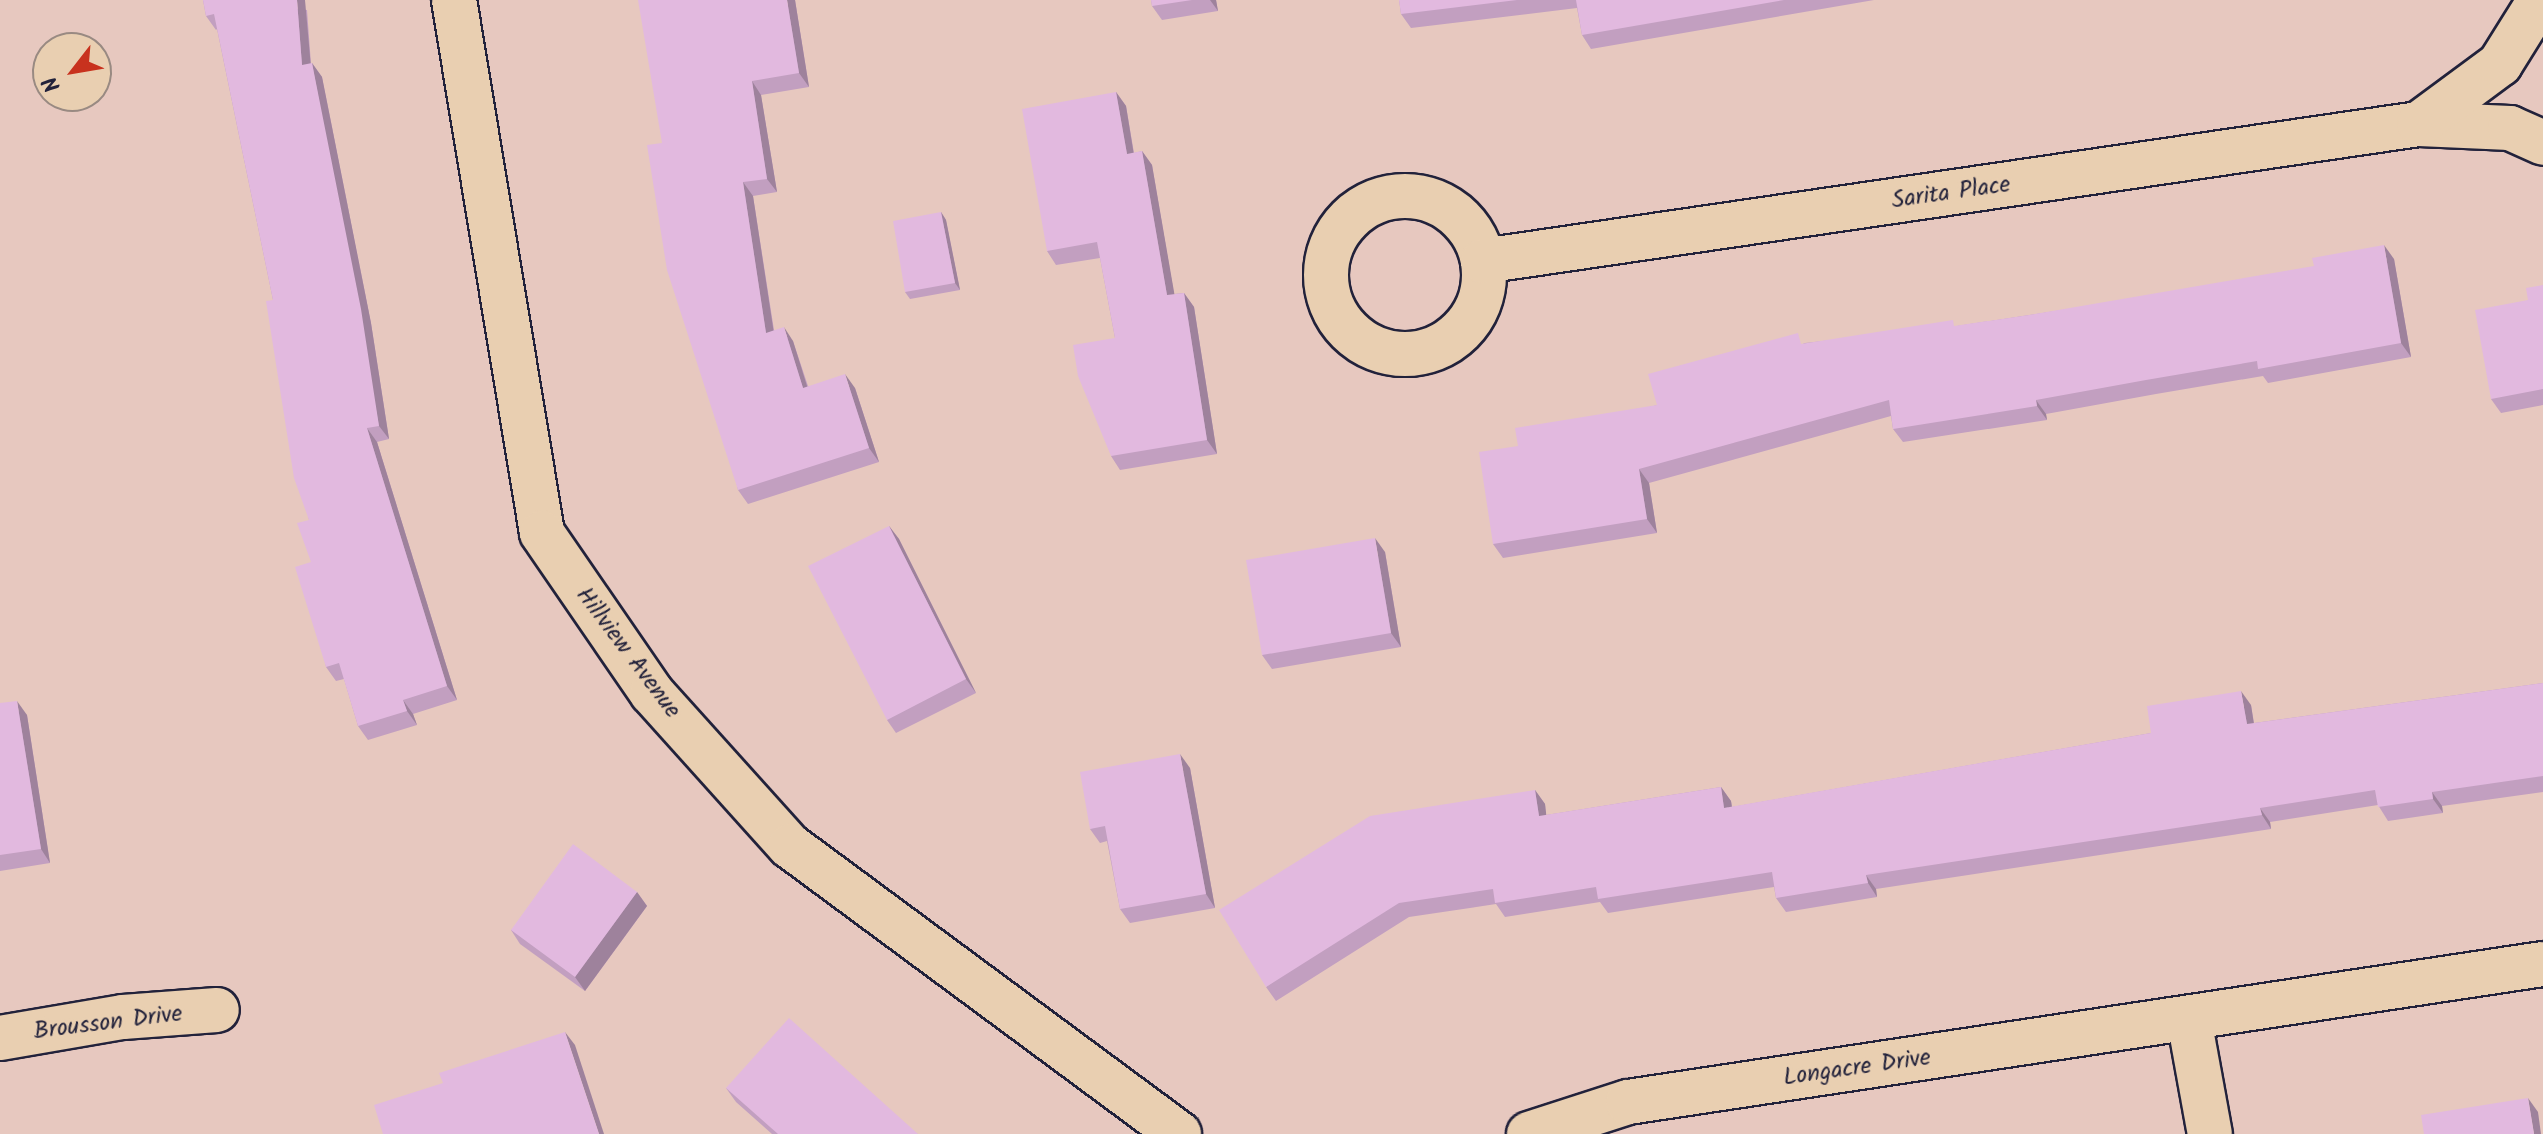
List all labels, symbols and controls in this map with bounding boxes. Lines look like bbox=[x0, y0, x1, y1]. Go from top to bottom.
north arrow bbox=[32, 32, 112, 112]
text: N bbox=[34, 69, 71, 99]
street label: Sarita Place bbox=[1890, 170, 2012, 216]
street label: Hillview Avenue bbox=[569, 582, 687, 724]
street label: Brousson Drive bbox=[32, 1000, 184, 1046]
street label: Longacre Drive bbox=[1781, 1043, 1933, 1093]

